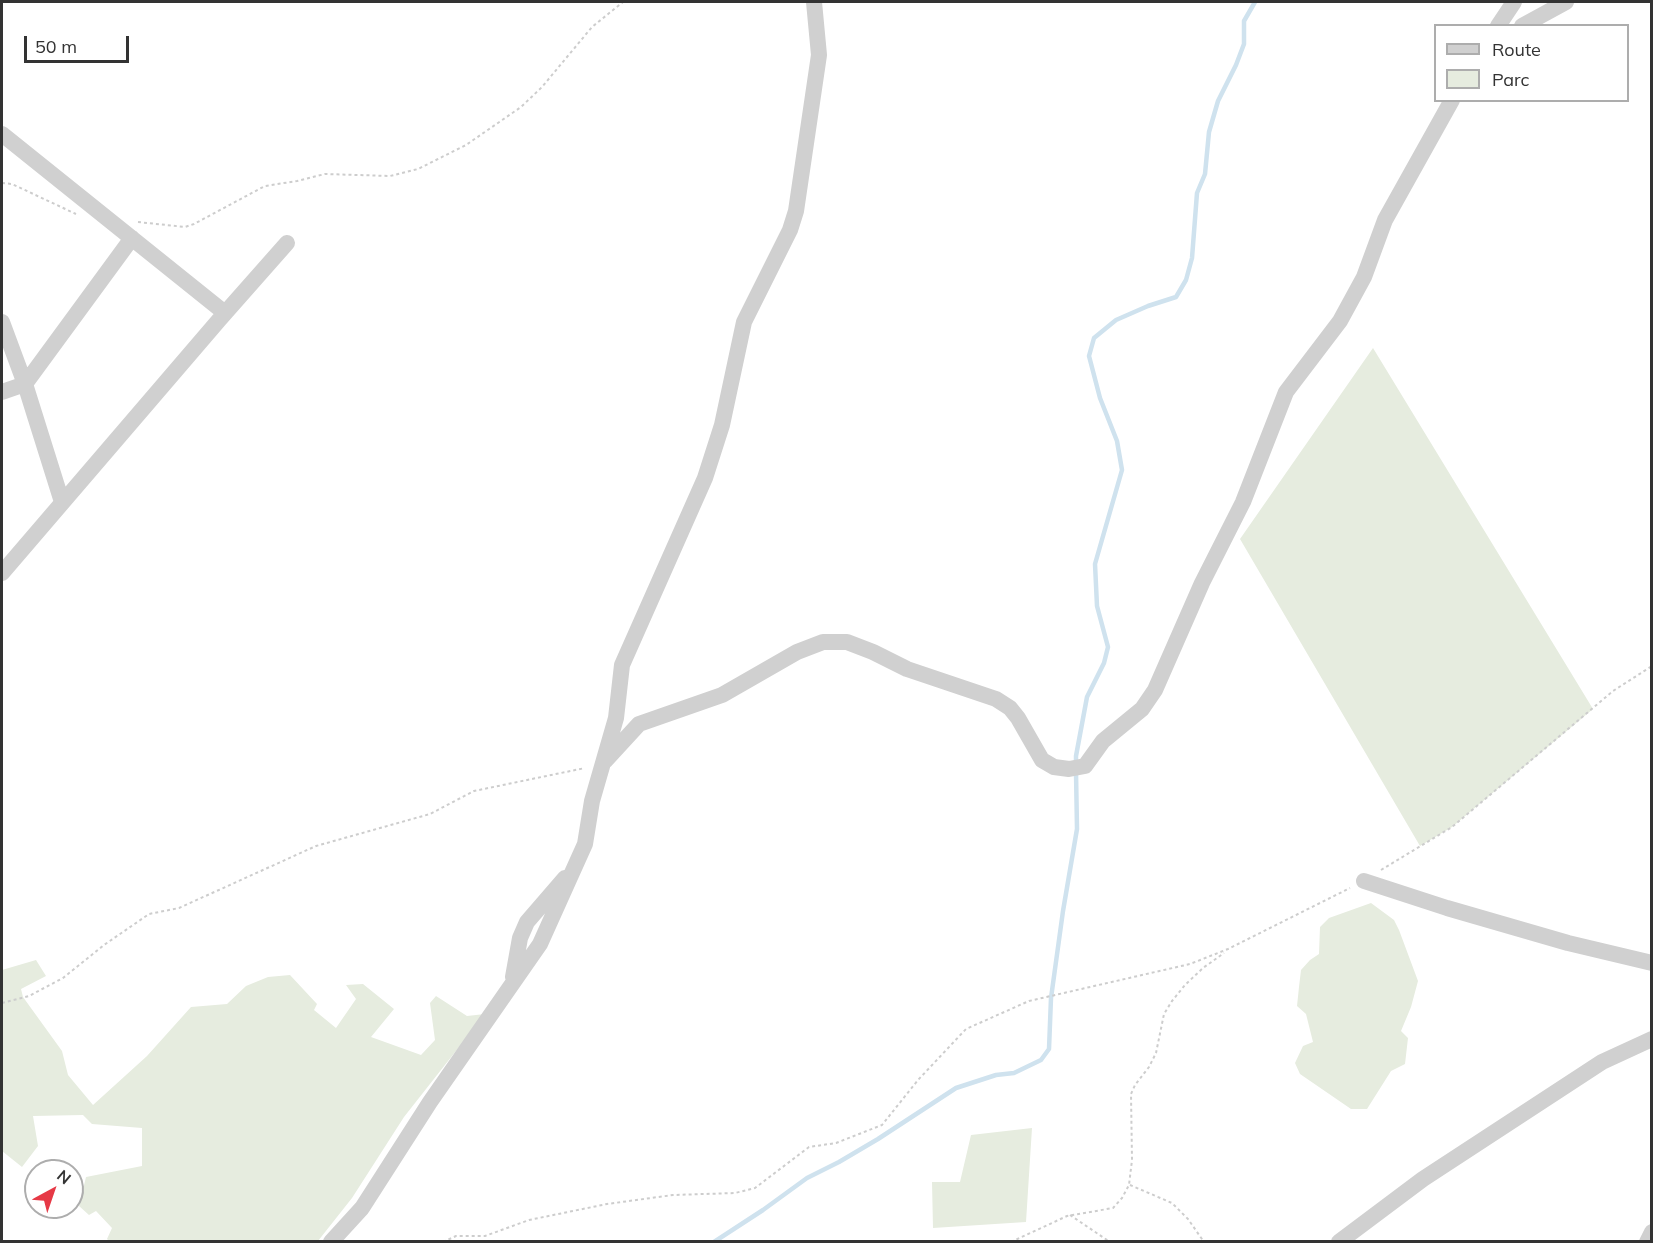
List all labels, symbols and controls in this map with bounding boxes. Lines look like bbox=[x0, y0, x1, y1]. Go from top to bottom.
scale bar bbox=[27, 24, 132, 62]
legend bbox=[1434, 24, 1629, 102]
text: 50 m bbox=[35, 35, 77, 58]
text: Route bbox=[1492, 38, 1541, 61]
text: Parc bbox=[1492, 68, 1529, 91]
north arrow bbox=[24, 1159, 84, 1219]
text: N bbox=[53, 1165, 75, 1188]

